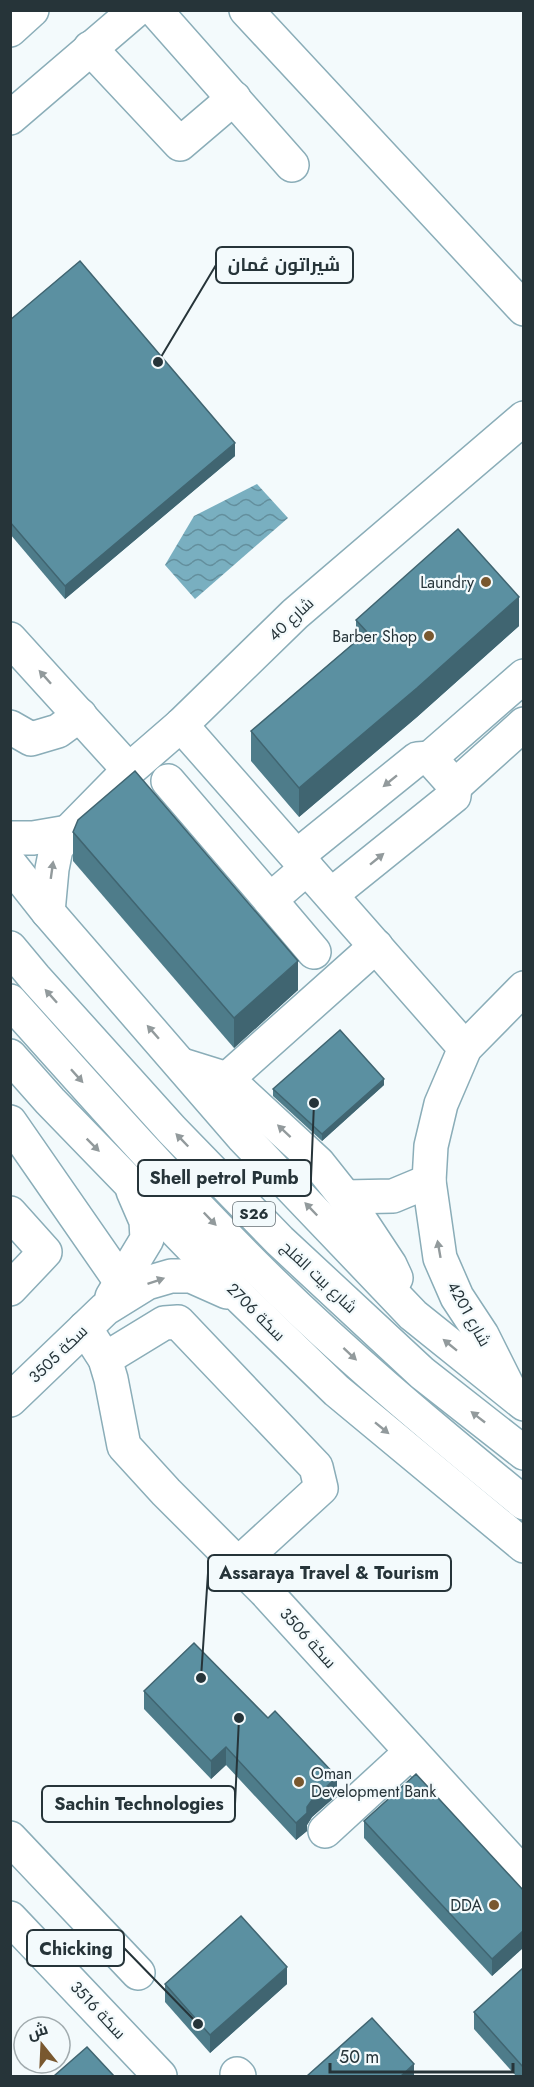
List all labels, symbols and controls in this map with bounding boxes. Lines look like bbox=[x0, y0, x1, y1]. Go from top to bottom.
callout: شيراتون عُمان bbox=[216, 247, 353, 283]
text: شيراتون عُمان bbox=[228, 252, 340, 278]
place label: Laundry bbox=[420, 571, 475, 594]
marker: Laundry bbox=[479, 575, 493, 589]
street label: 40 شارع bbox=[263, 592, 319, 646]
place label: Barber Shop bbox=[332, 625, 417, 648]
marker: Barber Shop bbox=[422, 629, 436, 643]
one-way arrow bbox=[39, 670, 52, 685]
one-way arrow bbox=[382, 774, 398, 787]
one-way arrow bbox=[369, 852, 385, 865]
one-way arrow bbox=[48, 860, 57, 879]
one-way arrow bbox=[45, 989, 58, 1004]
one-way arrow bbox=[147, 1025, 160, 1040]
one-way arrow bbox=[70, 1068, 83, 1083]
one-way arrow bbox=[277, 1125, 292, 1138]
one-way arrow bbox=[176, 1134, 190, 1148]
one-way arrow bbox=[86, 1137, 100, 1151]
callout: Shell petrol Pumb bbox=[138, 1160, 311, 1196]
text: Shell petrol Pumb bbox=[149, 1165, 299, 1191]
road number: S26 bbox=[233, 1202, 275, 1226]
one-way arrow bbox=[305, 1202, 319, 1216]
one-way arrow bbox=[203, 1211, 217, 1226]
street label: شارع بيت الفلج bbox=[276, 1236, 362, 1318]
one-way arrow bbox=[435, 1240, 444, 1259]
one-way arrow bbox=[147, 1276, 165, 1285]
street label: شارع 4201 bbox=[442, 1277, 496, 1351]
street label: سكة 2706 bbox=[222, 1278, 290, 1346]
street label: سكة 3505 bbox=[23, 1320, 93, 1388]
one-way arrow bbox=[442, 1339, 458, 1352]
one-way arrow bbox=[343, 1347, 357, 1361]
one-way arrow bbox=[470, 1411, 485, 1423]
one-way arrow bbox=[374, 1421, 389, 1434]
callout: Assaraya Travel & Tourism bbox=[208, 1555, 451, 1591]
text: Assaraya Travel & Tourism bbox=[218, 1560, 439, 1586]
street label: سكة 3506 bbox=[275, 1603, 341, 1673]
place label: Oman Development Bank bbox=[311, 1762, 437, 1803]
marker: Oman Development Bank bbox=[292, 1775, 306, 1789]
callout: Sachin Technologies bbox=[42, 1786, 235, 1822]
text: Sachin Technologies bbox=[54, 1791, 224, 1817]
place label: DDA bbox=[450, 1894, 482, 1917]
marker: DDA bbox=[487, 1898, 501, 1912]
callout: Chicking bbox=[27, 1930, 124, 1966]
text: Chicking bbox=[39, 1936, 113, 1962]
street label: سكة 3516 bbox=[65, 1976, 131, 2044]
north arrow bbox=[12, 2015, 72, 2075]
text: ش bbox=[24, 2017, 51, 2045]
scale bar bbox=[330, 2036, 513, 2074]
text: 50 m bbox=[339, 2044, 379, 2070]

